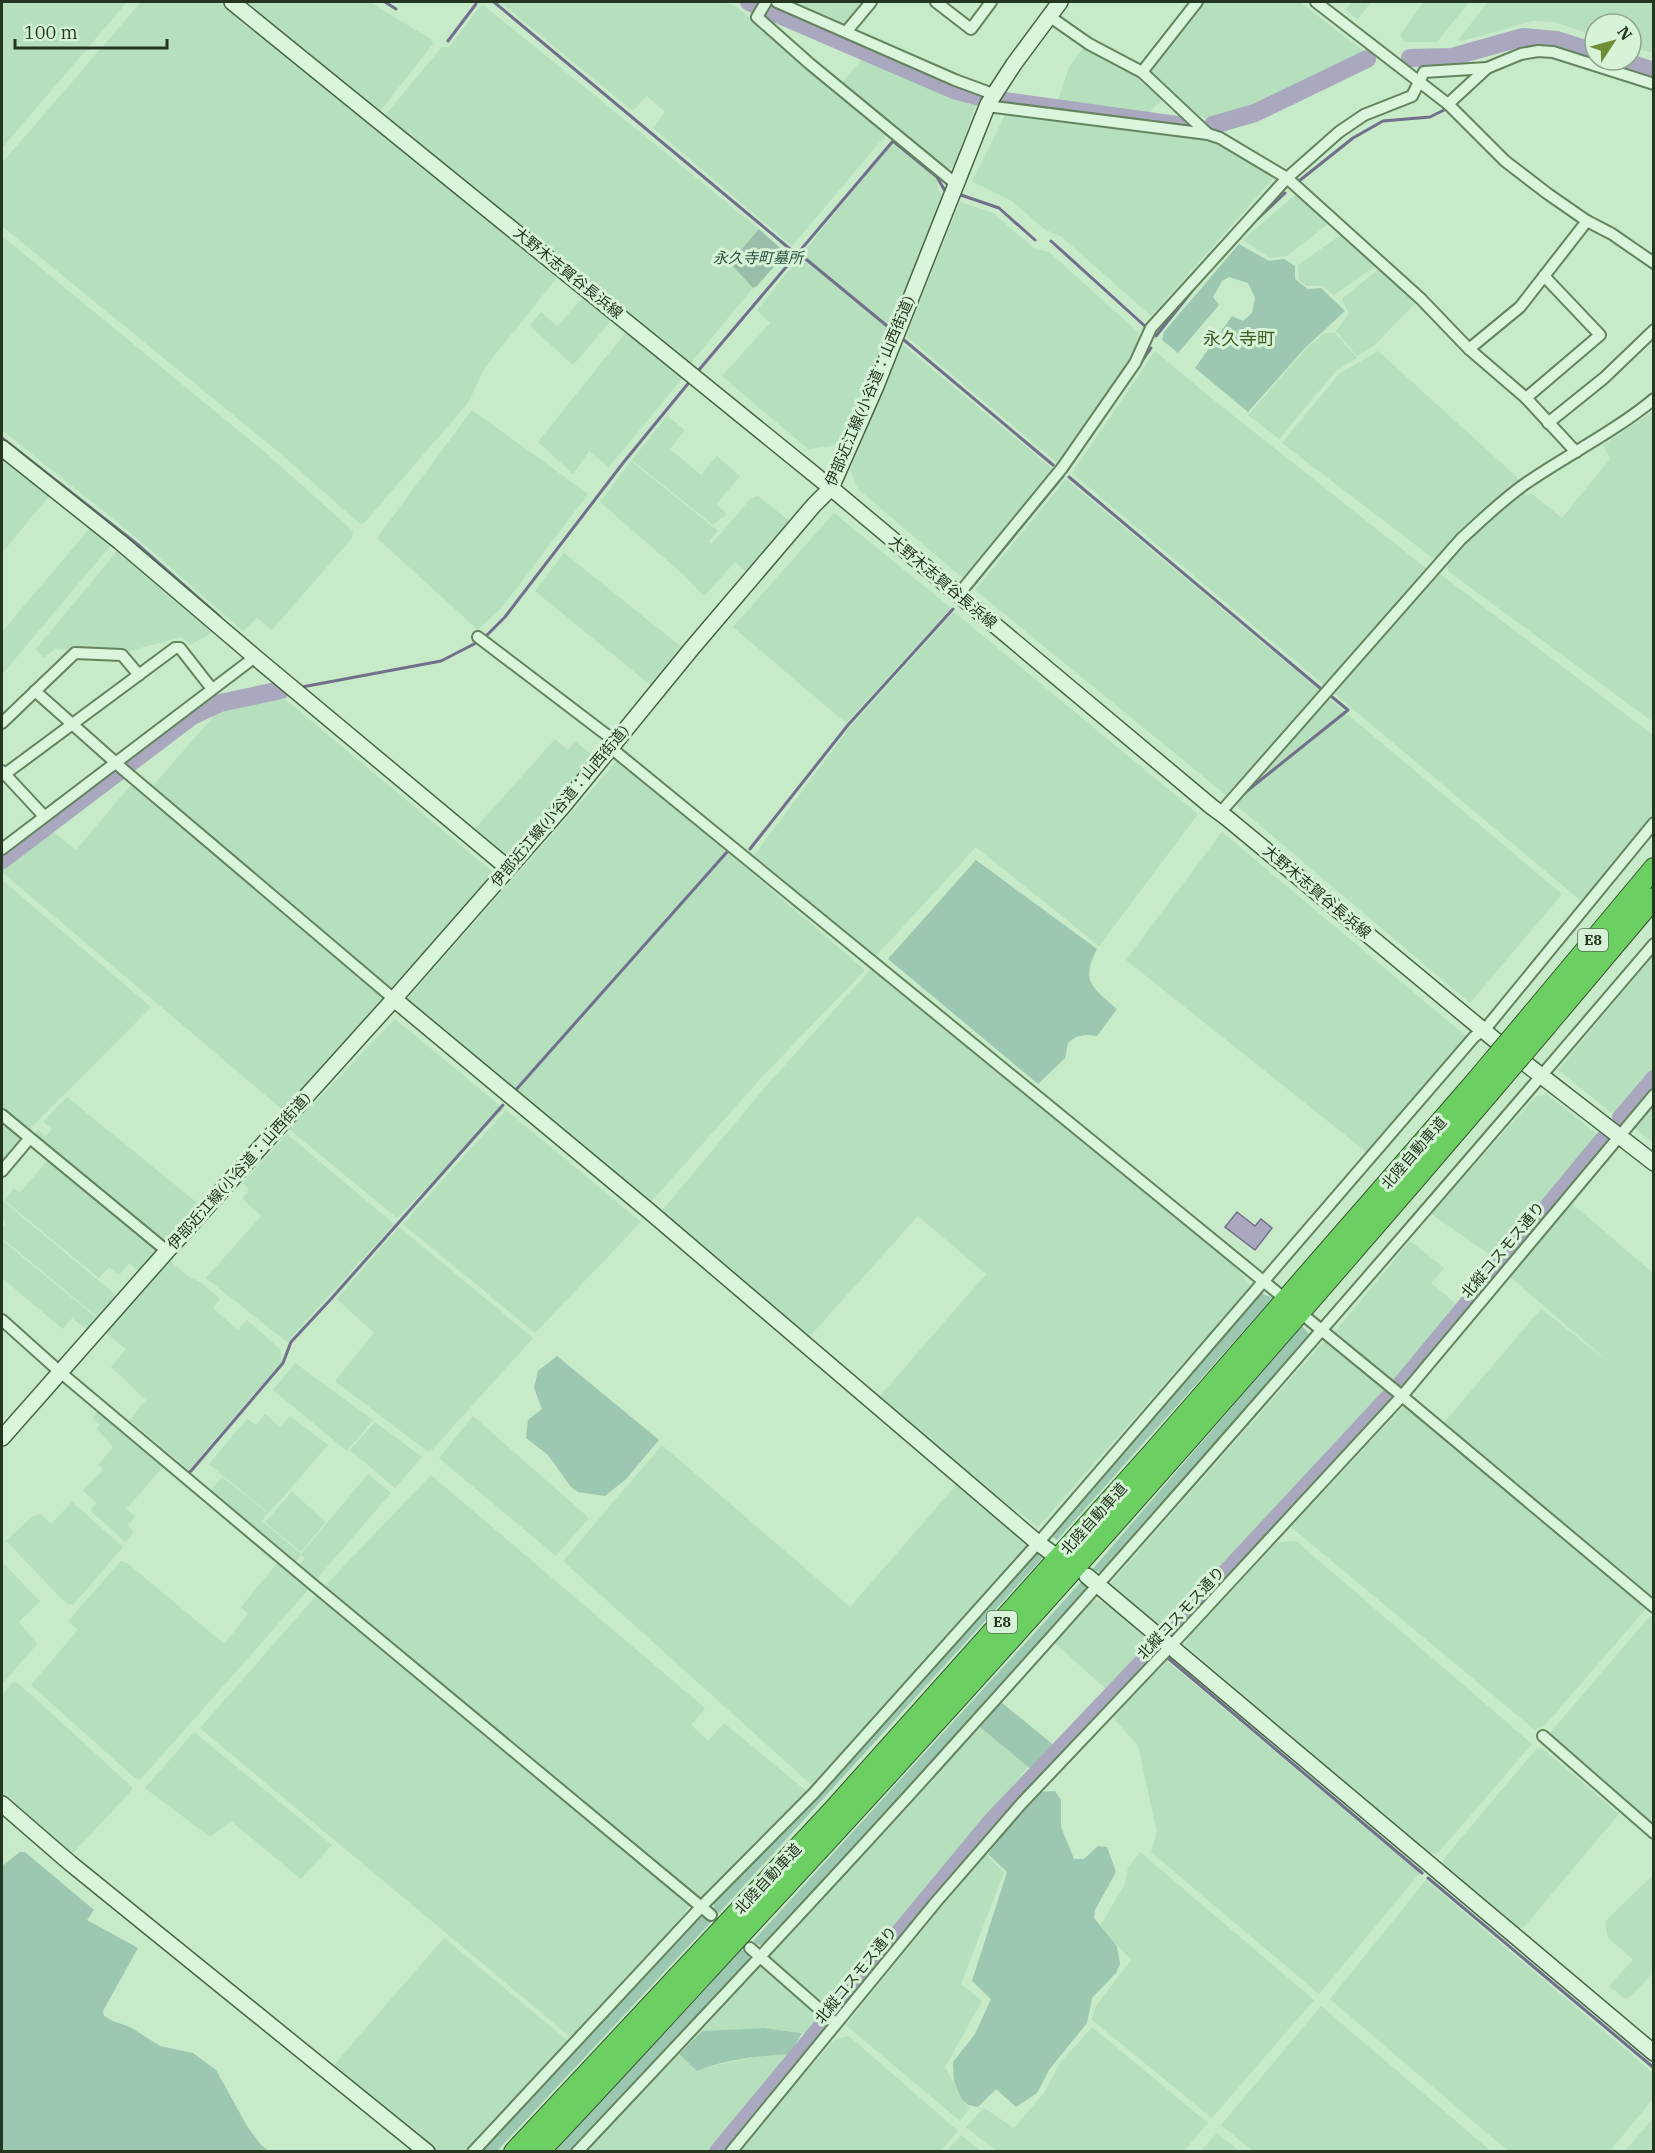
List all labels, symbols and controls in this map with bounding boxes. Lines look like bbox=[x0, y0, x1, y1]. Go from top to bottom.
scale bar bbox=[15, 12, 166, 50]
north arrow bbox=[1583, 12, 1643, 72]
text: 100 m bbox=[24, 21, 78, 44]
text: N bbox=[1613, 22, 1637, 44]
street label: 大野木志賀谷長浜線 bbox=[510, 223, 627, 322]
park label: 永久寺町墓所 bbox=[713, 248, 806, 267]
street label: 伊部近江線(小谷道：山西街道) bbox=[821, 293, 918, 489]
district label: 永久寺町 bbox=[1203, 327, 1275, 350]
street label: 大野木志賀谷長浜線 bbox=[886, 531, 1001, 632]
street label: 伊部近江線(小谷道：山西街道) bbox=[486, 721, 633, 890]
street label: 大野木志賀谷長浜線 bbox=[1260, 841, 1375, 942]
road number: E8 bbox=[1578, 929, 1608, 951]
street label: 伊部近江線(小谷道：山西街道) bbox=[163, 1088, 314, 1253]
street label: 北陸自動車道 bbox=[1377, 1112, 1450, 1193]
street label: 北縦コスモス通り bbox=[1457, 1198, 1548, 1302]
street label: 北陸自動車道 bbox=[1056, 1479, 1131, 1558]
street label: 北縦コスモス通り bbox=[1133, 1562, 1229, 1663]
road number: E8 bbox=[987, 1611, 1017, 1633]
street label: 北陸自動車道 bbox=[730, 1839, 805, 1918]
street label: 北縦コスモス通り bbox=[810, 1922, 901, 2027]

